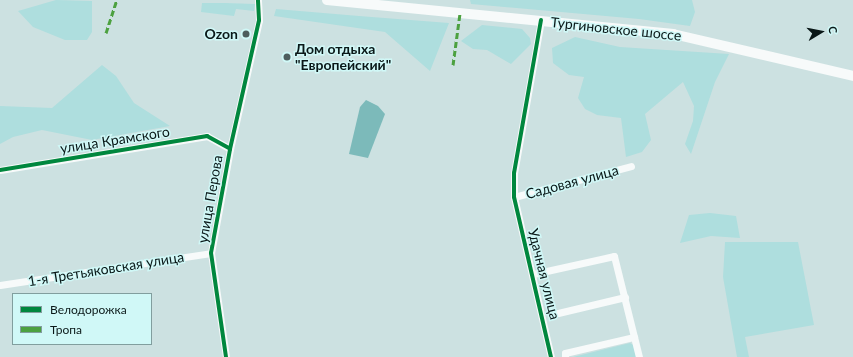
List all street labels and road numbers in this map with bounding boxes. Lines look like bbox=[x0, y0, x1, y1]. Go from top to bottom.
street label: Тургиновское шоссе bbox=[550, 14, 682, 44]
street label: улица Крамского bbox=[59, 123, 171, 157]
street label: улица Перова bbox=[194, 154, 226, 244]
street label: Садовая улица bbox=[524, 162, 620, 202]
street label: Удачная улица bbox=[525, 227, 563, 321]
street label: 1-я Третьяковская улица bbox=[27, 248, 185, 290]

